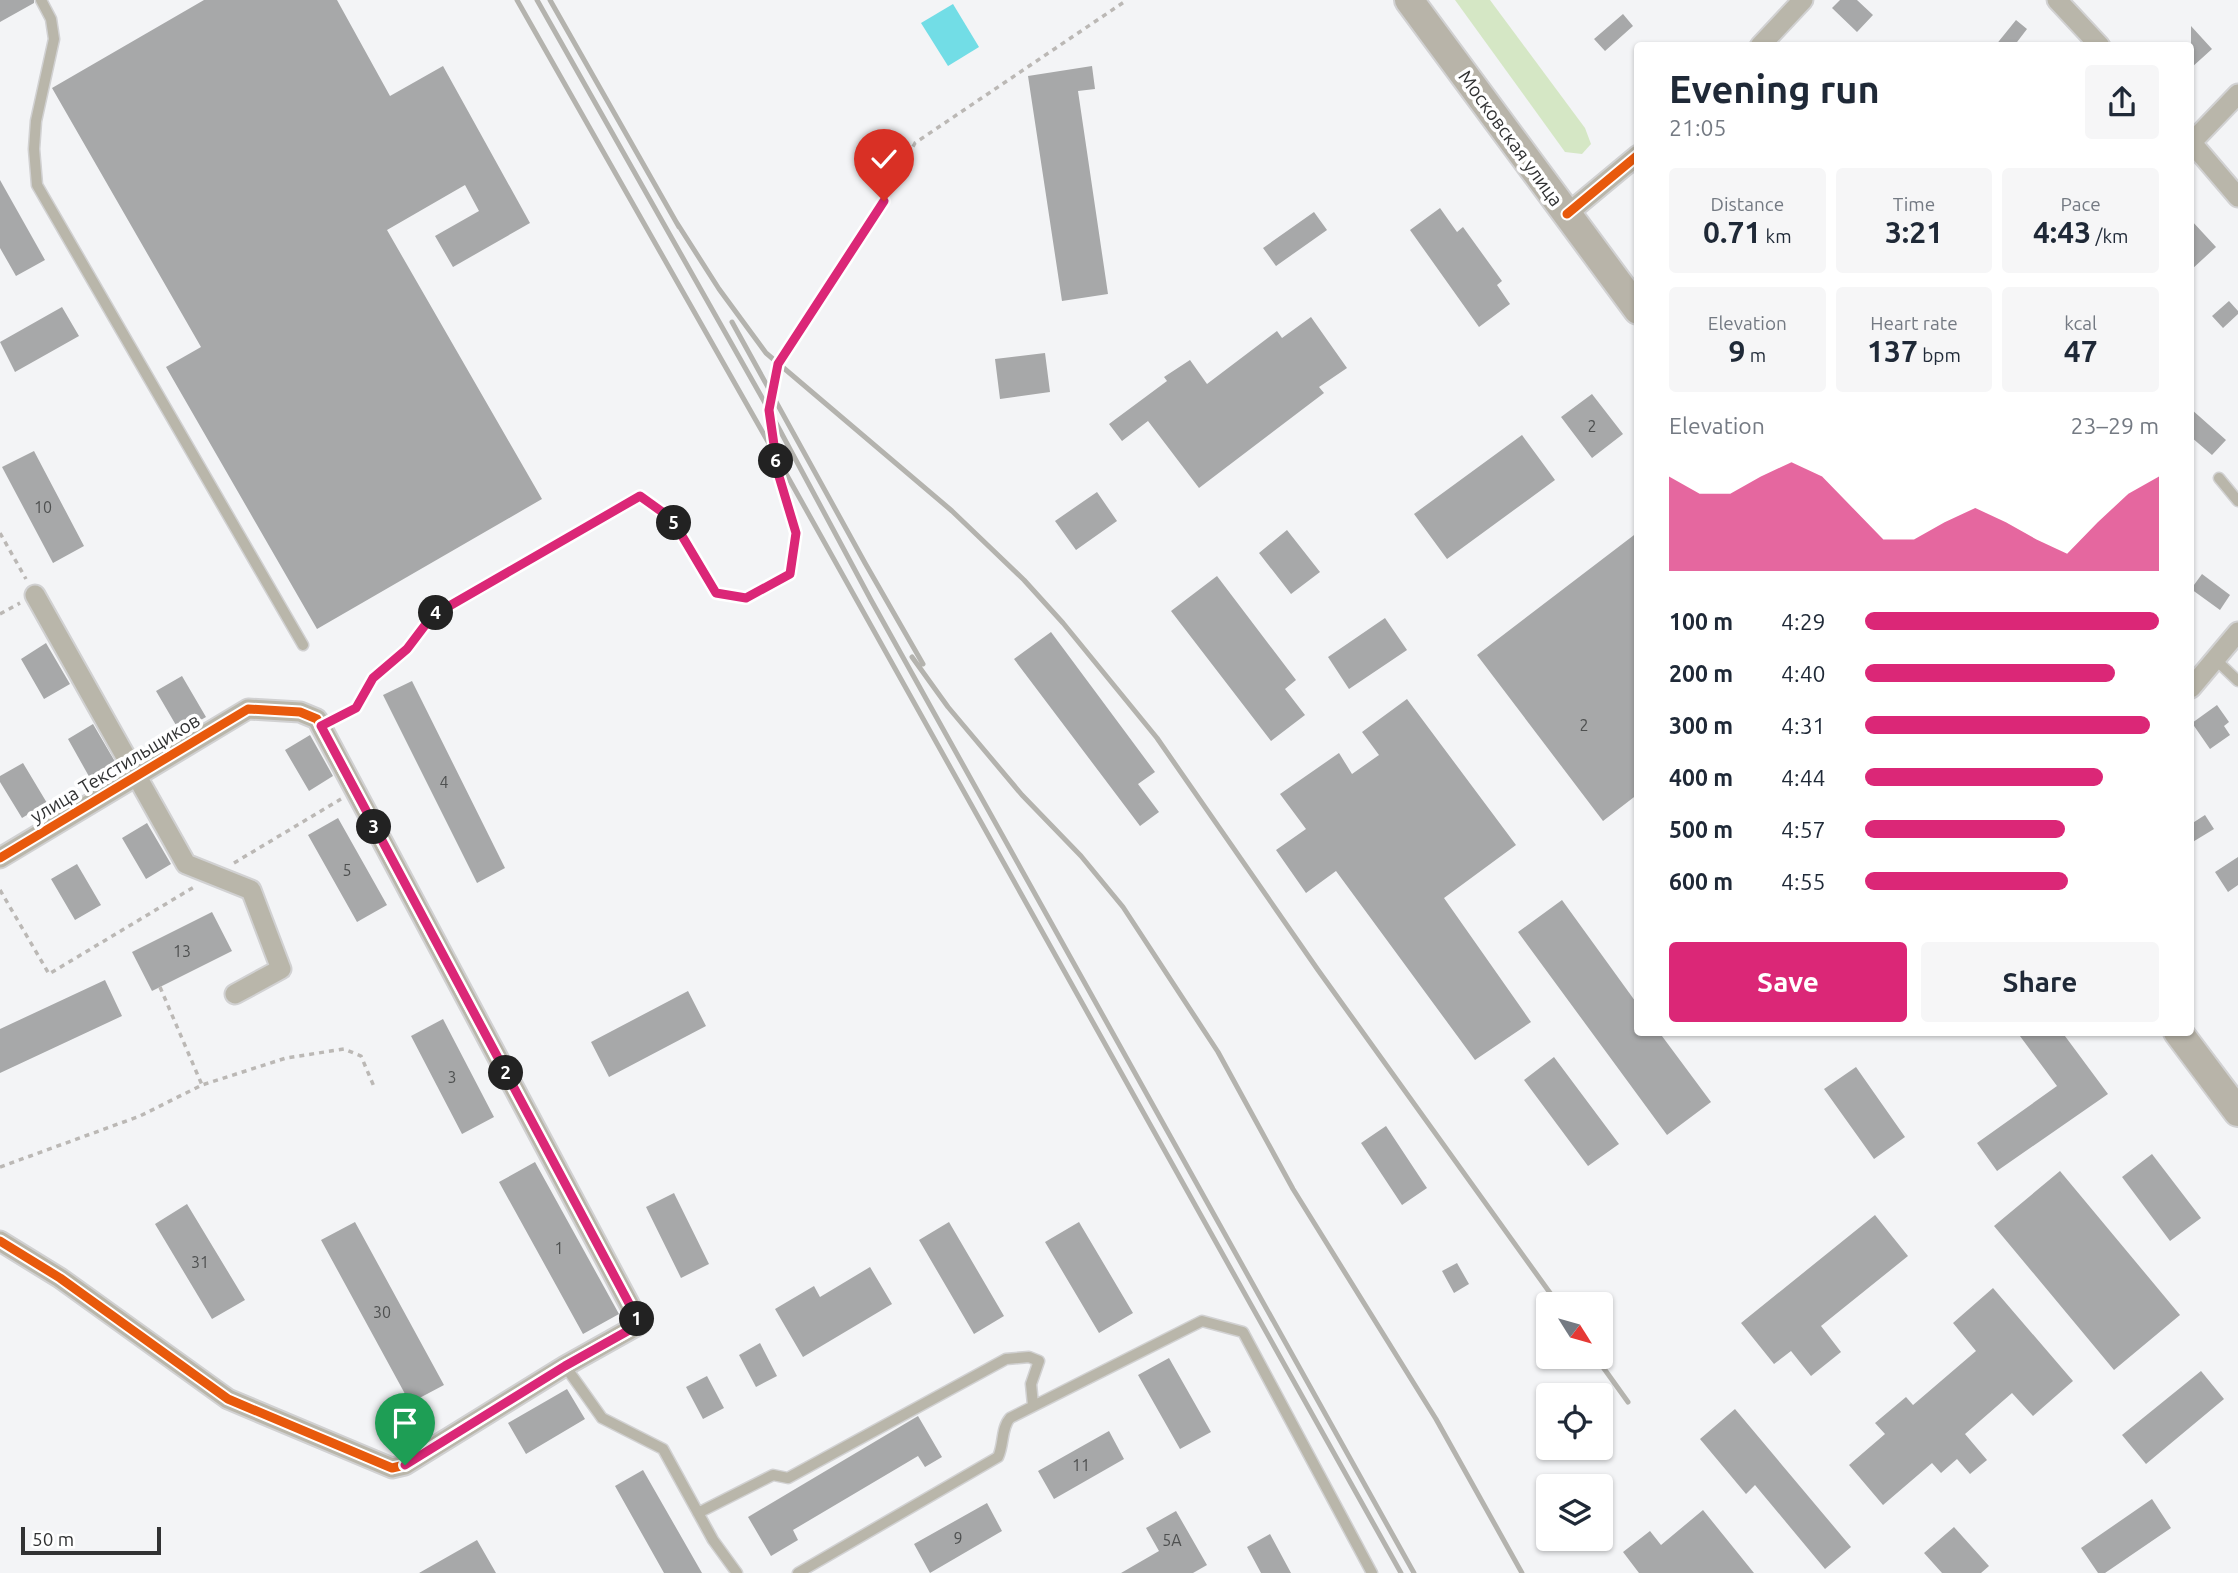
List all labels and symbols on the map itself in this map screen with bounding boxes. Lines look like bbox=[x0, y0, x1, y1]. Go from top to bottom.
street label: Московская улица bbox=[1454, 66, 1568, 210]
pin bbox=[854, 129, 914, 201]
house number: 2 bbox=[1587, 417, 1597, 435]
pin: 6 bbox=[758, 444, 794, 478]
house number: 10 bbox=[34, 498, 52, 516]
pin: 5 bbox=[656, 505, 692, 540]
pin: 4 bbox=[418, 596, 453, 630]
street label: улица Текстильщиков bbox=[26, 709, 204, 827]
house number: 2 bbox=[1579, 716, 1589, 734]
house number: 4 bbox=[439, 773, 449, 791]
pin: 3 bbox=[356, 810, 392, 844]
house number: 5 bbox=[342, 861, 352, 879]
house number: 13 bbox=[173, 942, 191, 960]
pin: 2 bbox=[489, 1056, 524, 1090]
house number: 3 bbox=[447, 1068, 457, 1086]
house number: 1 bbox=[554, 1239, 564, 1257]
house number: 31 bbox=[191, 1253, 209, 1271]
north arrow bbox=[1536, 1292, 1614, 1368]
pin: 1 bbox=[620, 1302, 654, 1336]
house number: 30 bbox=[373, 1303, 391, 1321]
pin bbox=[375, 1393, 435, 1465]
house number: 11 bbox=[1072, 1456, 1090, 1474]
scale bar bbox=[21, 1524, 161, 1556]
house number: 9 bbox=[953, 1529, 963, 1547]
house number: 5А bbox=[1162, 1531, 1182, 1549]

